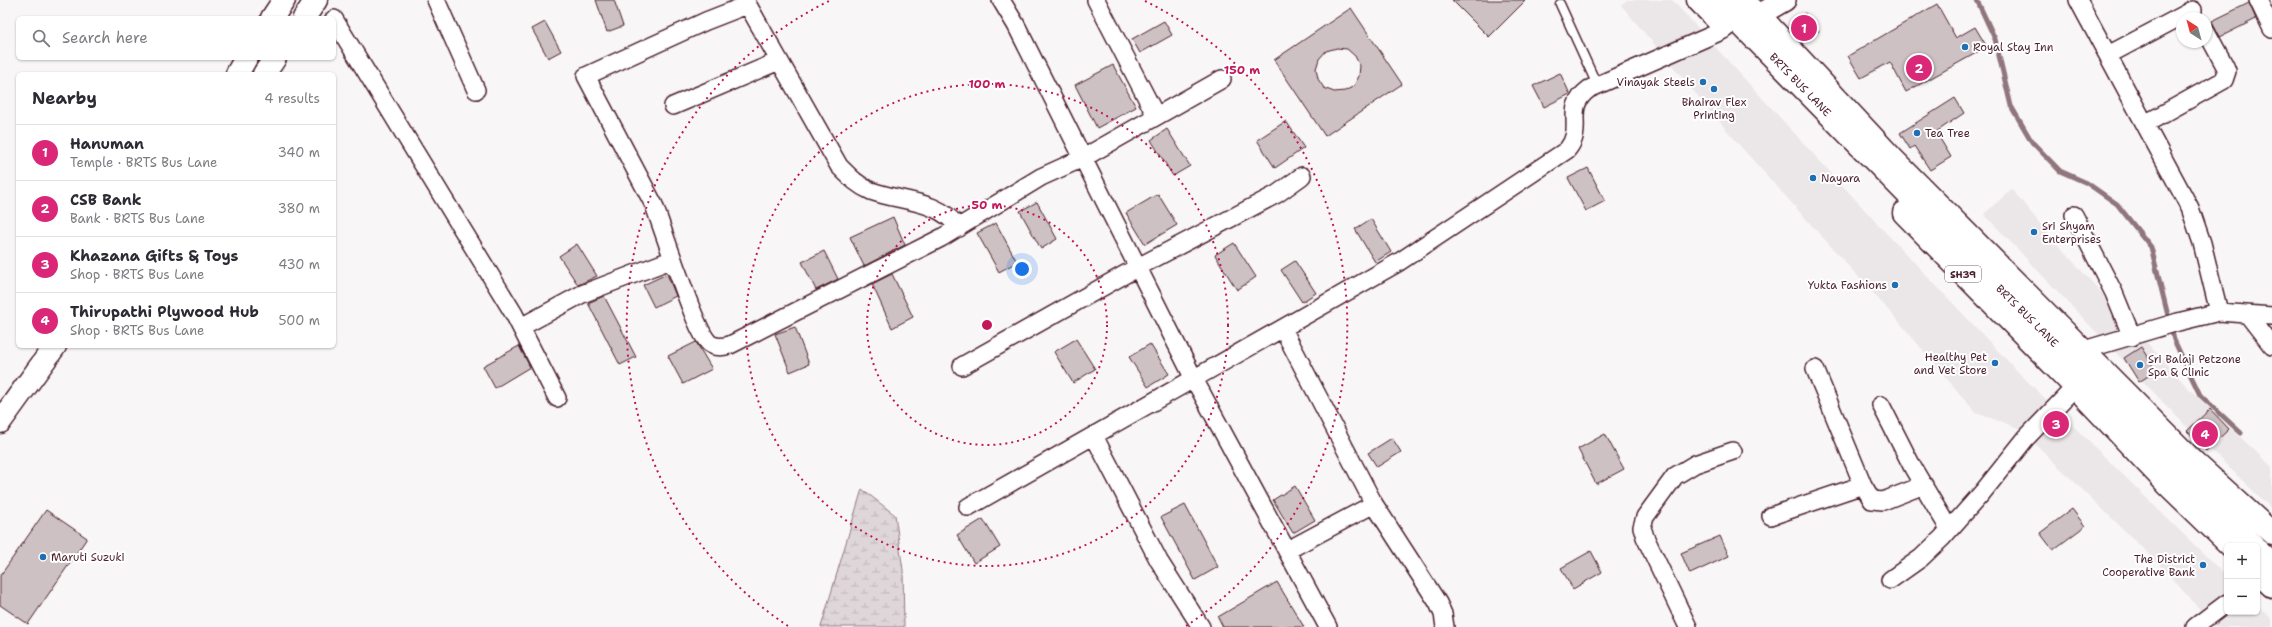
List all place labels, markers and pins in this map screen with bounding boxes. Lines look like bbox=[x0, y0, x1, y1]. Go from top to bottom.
pin: 1 bbox=[1791, 13, 1817, 43]
place label: Royal Stay Inn bbox=[1973, 40, 2054, 55]
marker: Royal Stay Inn bbox=[1960, 42, 1970, 52]
pin: 2 bbox=[1906, 53, 1932, 83]
place label: Vinayak Steels bbox=[1617, 75, 1695, 90]
marker: Vinayak Steels bbox=[1698, 77, 1708, 87]
marker: Bhairav Flex Printing bbox=[1709, 84, 1719, 94]
place label: Bhairav Flex Printing bbox=[1682, 95, 1747, 123]
place label: Tea Tree bbox=[1925, 126, 1970, 141]
marker: Tea Tree bbox=[1912, 128, 1922, 138]
place label: Nayara bbox=[1821, 171, 1860, 186]
marker: Nayara bbox=[1808, 173, 1818, 183]
place label: Sri Shyam Enterprises bbox=[2042, 219, 2101, 247]
marker: Sri Shyam Enterprises bbox=[2029, 227, 2039, 237]
place label: Yukta Fashions bbox=[1808, 278, 1887, 293]
marker: Yukta Fashions bbox=[1890, 280, 1900, 290]
centre of rings bbox=[980, 318, 994, 332]
place label: Healthy Pet and Vet Store bbox=[1914, 350, 1987, 378]
place label: Sri Balaji Petzone Spa & Clinic bbox=[2148, 352, 2241, 380]
marker: Healthy Pet and Vet Store bbox=[1990, 358, 2000, 368]
marker: Sri Balaji Petzone Spa & Clinic bbox=[2135, 360, 2145, 370]
pin: 3 bbox=[2043, 409, 2069, 439]
pin: 4 bbox=[2192, 419, 2218, 449]
place label: Maruti Suzuki bbox=[51, 550, 125, 565]
marker: Maruti Suzuki bbox=[38, 552, 48, 562]
place label: The District Cooperative Bank bbox=[2102, 552, 2195, 580]
marker: The District Cooperative Bank bbox=[2198, 560, 2208, 570]

